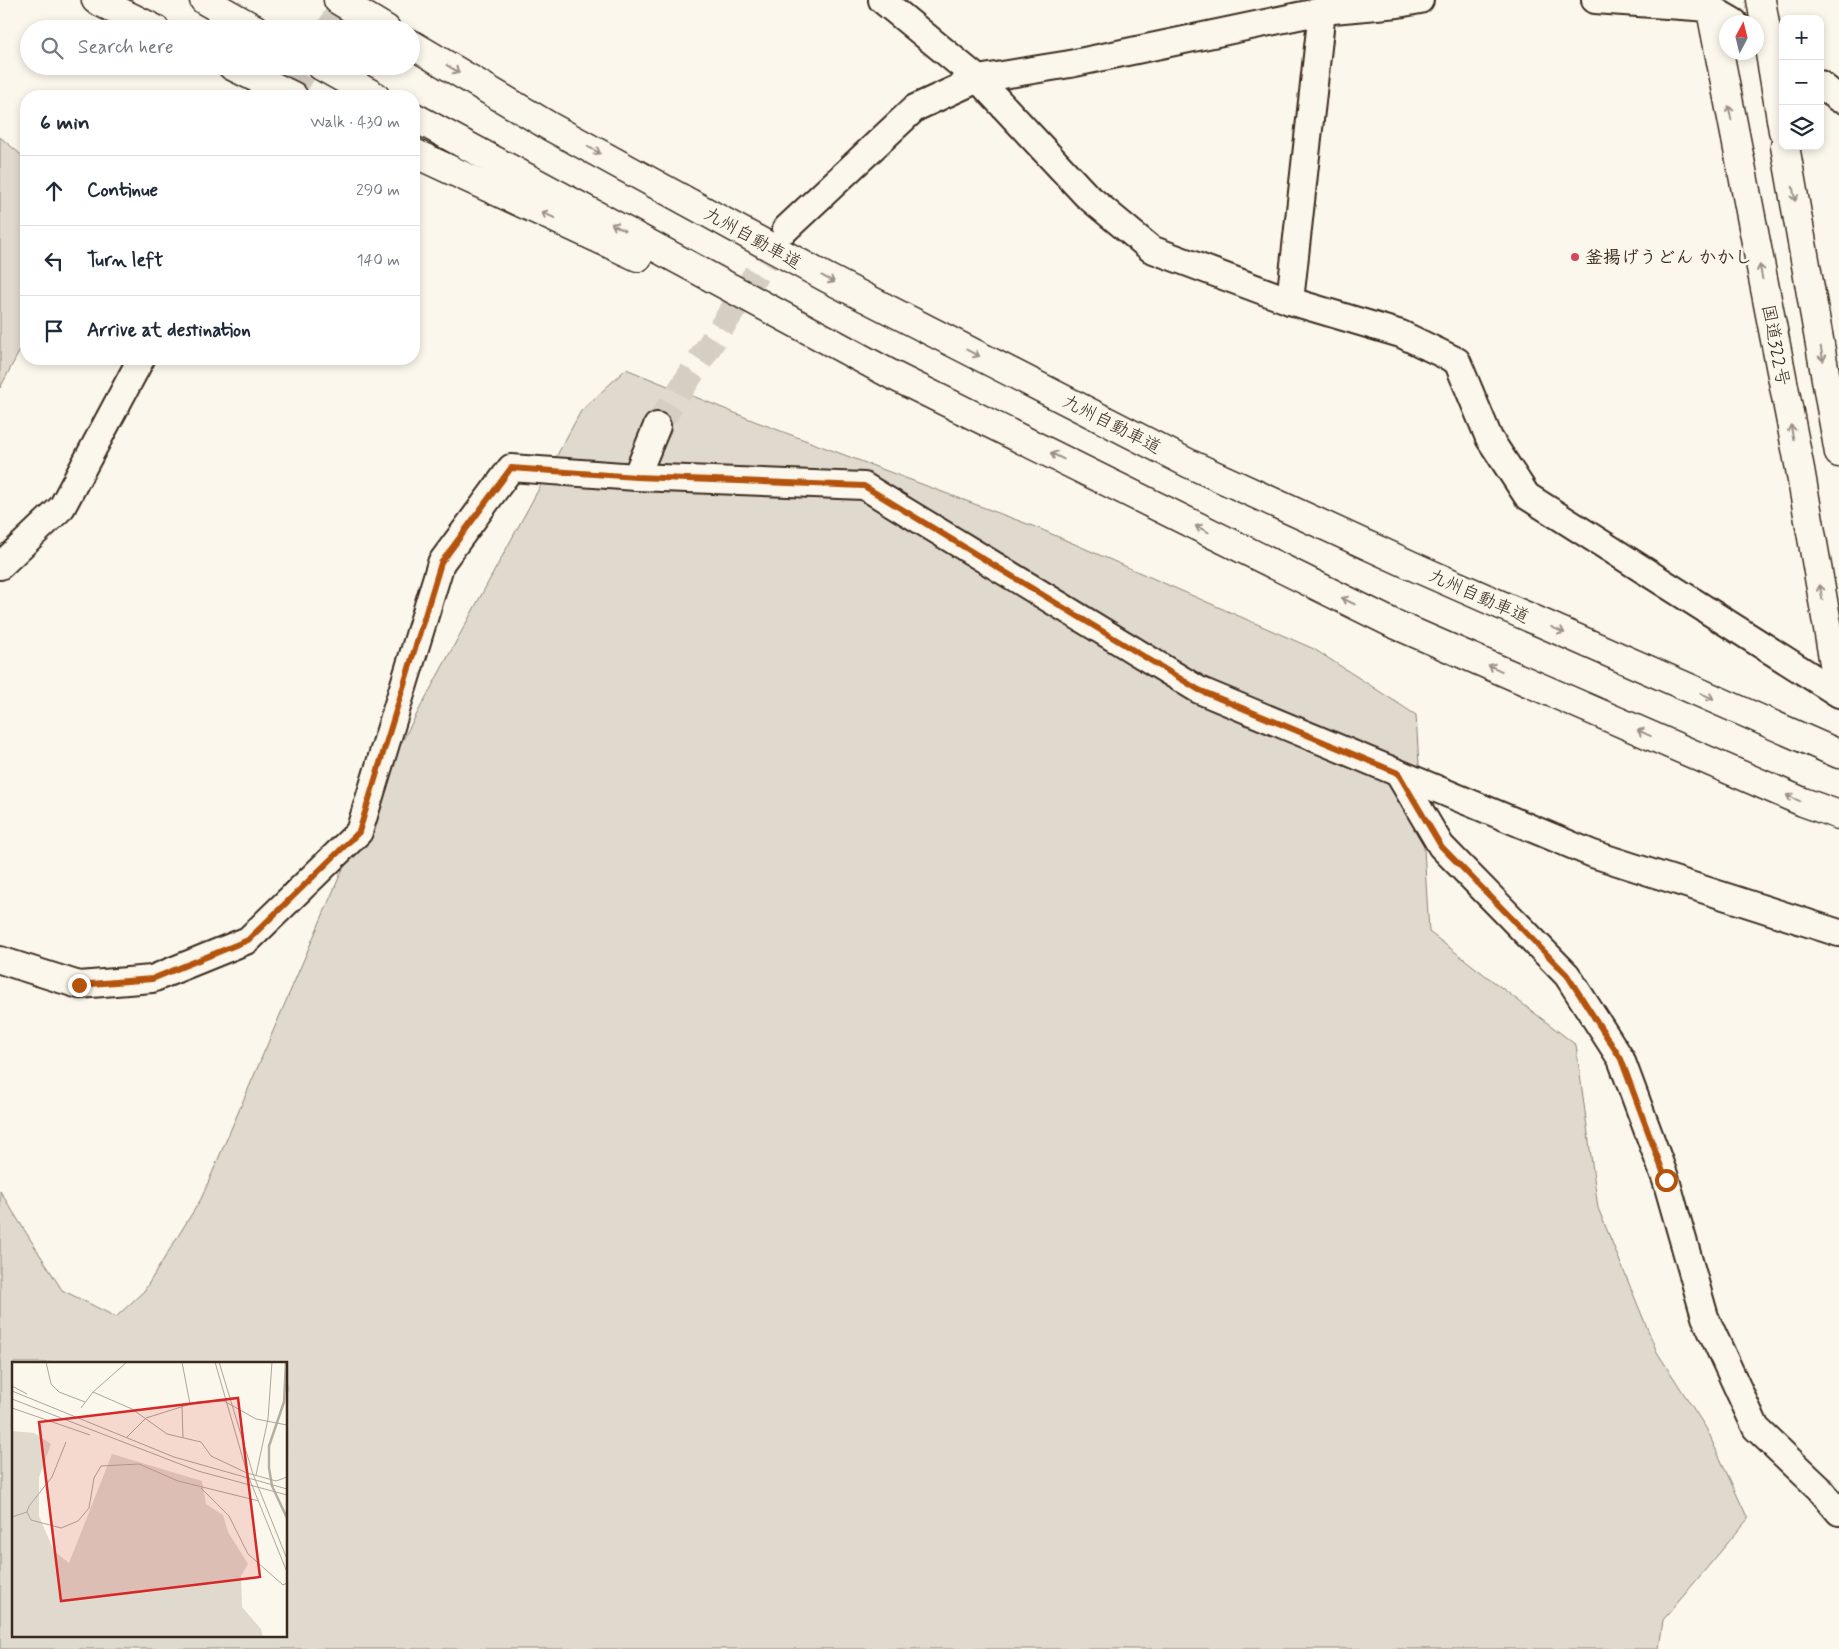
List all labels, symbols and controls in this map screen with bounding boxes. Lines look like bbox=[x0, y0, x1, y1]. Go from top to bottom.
north arrow bbox=[1719, 15, 1764, 60]
map controls bbox=[1779, 15, 1824, 150]
button: + bbox=[1779, 15, 1824, 60]
search box bbox=[20, 20, 420, 75]
icon: search bbox=[38, 34, 66, 62]
text: Search here bbox=[78, 35, 174, 60]
button: − bbox=[1779, 60, 1824, 105]
one-way arrow bbox=[446, 64, 460, 74]
one-way arrow bbox=[1725, 105, 1735, 121]
button: layers bbox=[1779, 105, 1824, 150]
text: 6 min bbox=[40, 109, 90, 137]
text: Walk · 430 m bbox=[310, 112, 400, 133]
one-way arrow bbox=[586, 146, 600, 156]
icon: ahead bbox=[40, 177, 68, 205]
text: Continue bbox=[87, 178, 158, 203]
text: 290 m bbox=[356, 180, 400, 201]
one-way arrow bbox=[1789, 186, 1799, 202]
street label: 九州自動車道 bbox=[699, 202, 806, 276]
one-way arrow bbox=[541, 210, 556, 220]
one-way arrow bbox=[611, 222, 626, 231]
place label: 釜揚げうどん かかし bbox=[1585, 246, 1753, 270]
icon: left bbox=[40, 247, 68, 275]
text: Turn left bbox=[87, 248, 163, 273]
text: 140 m bbox=[356, 250, 400, 271]
marker: 釜揚げうどん かかし bbox=[1569, 251, 1581, 263]
one-way arrow bbox=[1756, 265, 1766, 281]
one-way arrow bbox=[821, 274, 836, 284]
street label: 国道322号 bbox=[1755, 302, 1795, 388]
icon: arrive bbox=[40, 317, 68, 345]
text: Arrive at destination bbox=[87, 318, 251, 343]
one-way arrow bbox=[1817, 346, 1827, 362]
one-way arrow bbox=[965, 349, 980, 358]
street label: 九州自動車道 bbox=[1058, 390, 1165, 460]
one-way arrow bbox=[1787, 424, 1797, 440]
one-way arrow bbox=[1050, 451, 1065, 461]
one-way arrow bbox=[1195, 524, 1210, 533]
street label: 九州自動車道 bbox=[1424, 564, 1533, 630]
one-way arrow bbox=[1816, 584, 1826, 600]
one-way arrow bbox=[1341, 596, 1356, 605]
one-way arrow bbox=[1550, 626, 1565, 636]
one-way arrow bbox=[1488, 662, 1503, 672]
one-way arrow bbox=[1699, 692, 1714, 701]
one-way arrow bbox=[1637, 727, 1652, 737]
one-way arrow bbox=[1786, 792, 1801, 802]
route end bbox=[68, 974, 91, 997]
route start bbox=[1655, 1169, 1678, 1192]
inset map bbox=[12, 1362, 288, 1636]

